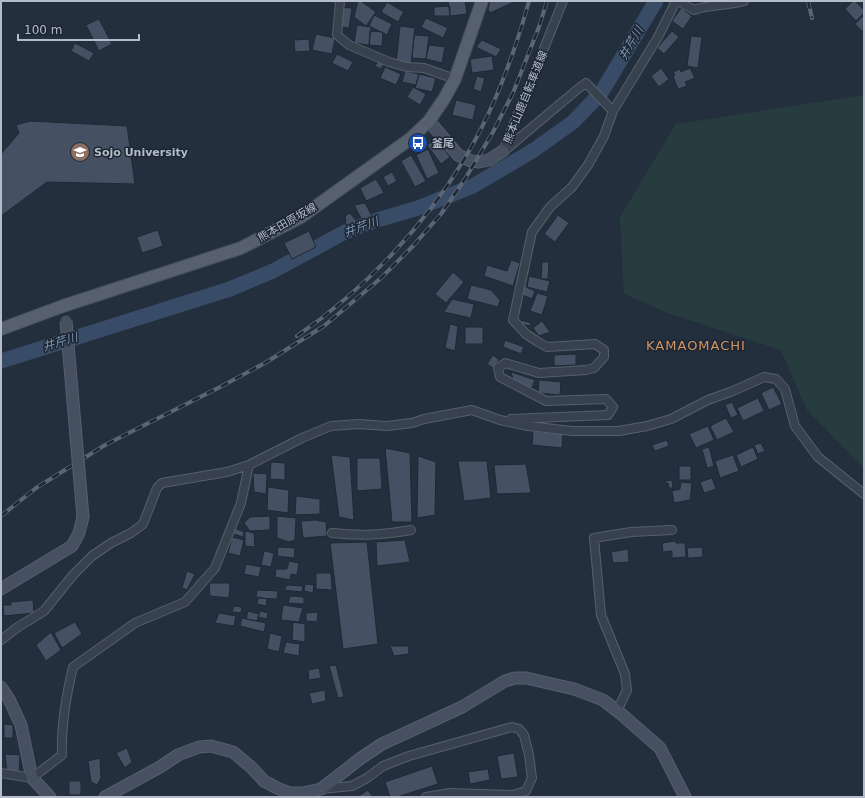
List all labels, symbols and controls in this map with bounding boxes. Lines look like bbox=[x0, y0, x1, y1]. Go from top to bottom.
scale bar bbox=[18, 16, 139, 42]
water label: 井芹川 bbox=[616, 22, 647, 62]
text: 100 m bbox=[24, 23, 62, 37]
street label: 熊本山鹿自転車道線 bbox=[501, 49, 550, 146]
bus stop icon: 釜尾 bbox=[407, 132, 429, 154]
place label: 釜尾 bbox=[432, 137, 454, 150]
school or university icon: Sojo University bbox=[69, 141, 91, 163]
place label: Sojo University bbox=[94, 146, 188, 159]
street label: 熊本田原坂線 bbox=[255, 200, 319, 245]
water label: 井芹川 bbox=[342, 214, 382, 240]
water label: 井芹川 bbox=[41, 329, 81, 354]
district label: KAMAOMACHI bbox=[646, 338, 746, 353]

